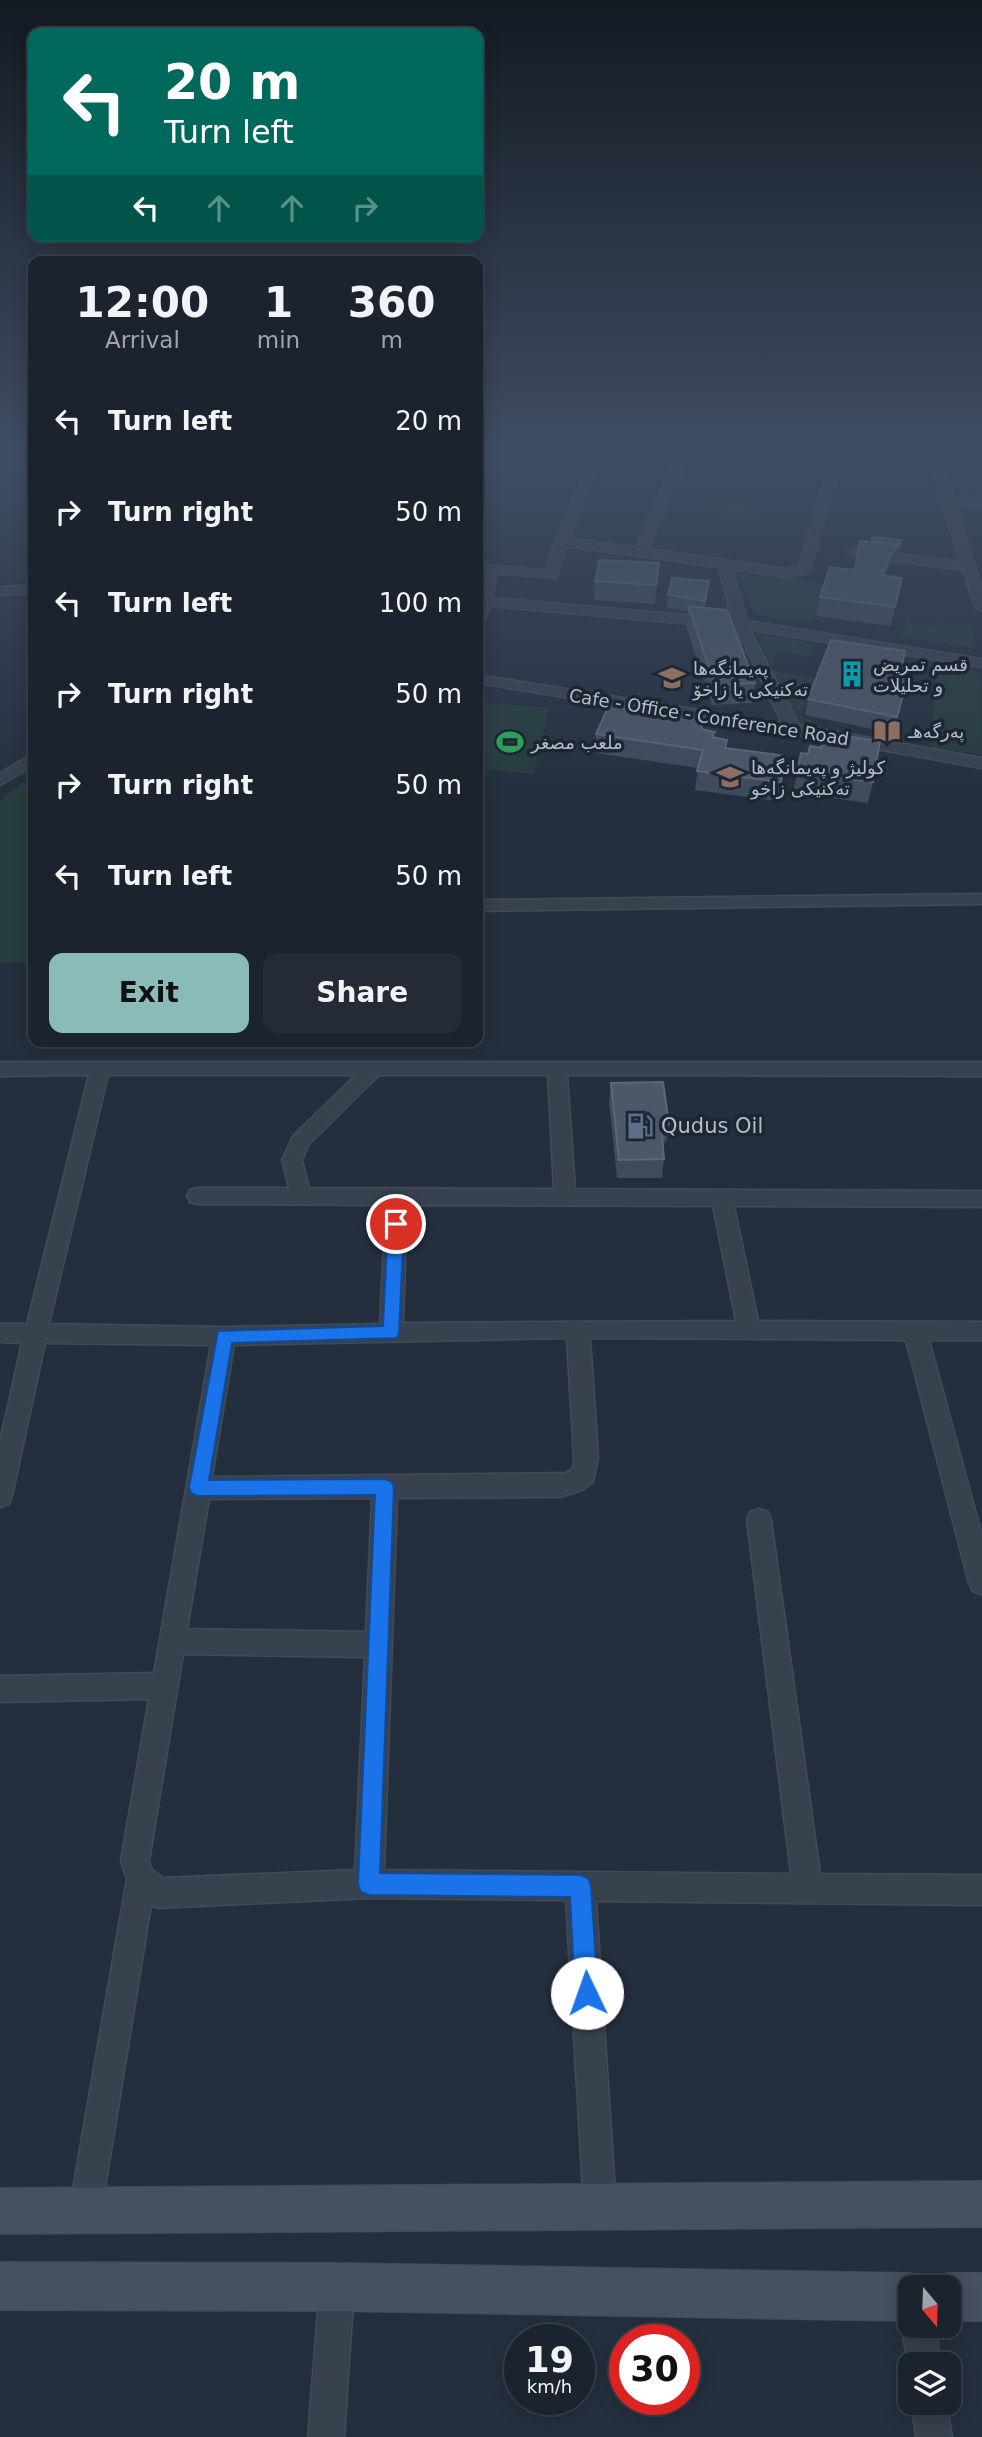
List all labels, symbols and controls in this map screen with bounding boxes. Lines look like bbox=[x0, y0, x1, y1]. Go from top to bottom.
text: 20 m bbox=[164, 54, 300, 111]
icon: left bbox=[49, 56, 140, 147]
text: Turn left bbox=[164, 113, 294, 151]
icon: left bbox=[127, 189, 165, 227]
icon: ahead bbox=[200, 189, 238, 227]
icon: ahead bbox=[273, 189, 311, 227]
icon: right bbox=[346, 189, 384, 227]
text: 12:00 bbox=[76, 278, 209, 327]
text: 1 bbox=[264, 278, 293, 327]
text: 360 bbox=[348, 278, 435, 327]
text: Arrival bbox=[105, 327, 180, 353]
text: min bbox=[257, 327, 300, 353]
text: m bbox=[380, 327, 403, 353]
icon: left bbox=[49, 402, 87, 440]
text: Turn left bbox=[108, 406, 232, 436]
text: 20 m bbox=[395, 406, 462, 436]
icon: right bbox=[49, 493, 87, 531]
text: Turn right bbox=[108, 497, 253, 527]
text: 50 m bbox=[395, 497, 462, 527]
icon: left bbox=[49, 584, 87, 622]
text: Turn left bbox=[108, 588, 232, 618]
text: 100 m bbox=[379, 588, 462, 618]
place label: قسم تمریض و تحلیلات bbox=[873, 654, 968, 697]
place label: پەیمانگەها تەکنیکی یا زاخۆ bbox=[692, 658, 808, 701]
building icon: قسم تمریض و تحلیلات bbox=[837, 659, 867, 689]
school or university icon: پەیمانگەها تەکنیکی یا زاخۆ bbox=[657, 663, 687, 693]
icon: right bbox=[49, 675, 87, 713]
text: Turn right bbox=[108, 679, 253, 709]
text: 50 m bbox=[395, 679, 462, 709]
street label: Cafe - Office - Conference Road bbox=[568, 684, 850, 750]
library icon: په‌رگه‌هـ bbox=[872, 716, 902, 746]
place label: په‌رگه‌هـ bbox=[907, 721, 964, 743]
sports icon: ملعب مصغر bbox=[495, 727, 525, 757]
place label: ملعب مصغر bbox=[530, 732, 623, 754]
place label: كوليژ و په‌يمانگه‌ها ته‌كنيكى زاخو bbox=[750, 757, 885, 800]
school or university icon: كوليژ و په‌يمانگه‌ها ته‌كنيكى زاخو bbox=[715, 762, 745, 792]
icon: right bbox=[49, 766, 87, 804]
text: Turn right bbox=[108, 770, 253, 800]
text: 50 m bbox=[395, 770, 462, 800]
icon: left bbox=[49, 857, 87, 895]
text: Turn left bbox=[108, 861, 232, 891]
text: 50 m bbox=[395, 861, 462, 891]
button: Exit bbox=[49, 953, 249, 1033]
button: Share bbox=[263, 953, 462, 1033]
fuel station icon: Qudus Oil bbox=[625, 1111, 655, 1141]
place label: Qudus Oil bbox=[661, 1114, 763, 1138]
pin bbox=[366, 1194, 426, 1254]
icon: arrive bbox=[377, 1205, 415, 1243]
position arrow bbox=[550, 1956, 624, 2030]
north arrow bbox=[898, 2275, 961, 2338]
map controls bbox=[898, 2275, 961, 2415]
speed limit sign: 30 bbox=[609, 2324, 700, 2415]
text: 19 bbox=[525, 2340, 574, 2380]
button: layers bbox=[898, 2352, 961, 2415]
text: km/h bbox=[527, 2376, 572, 2397]

